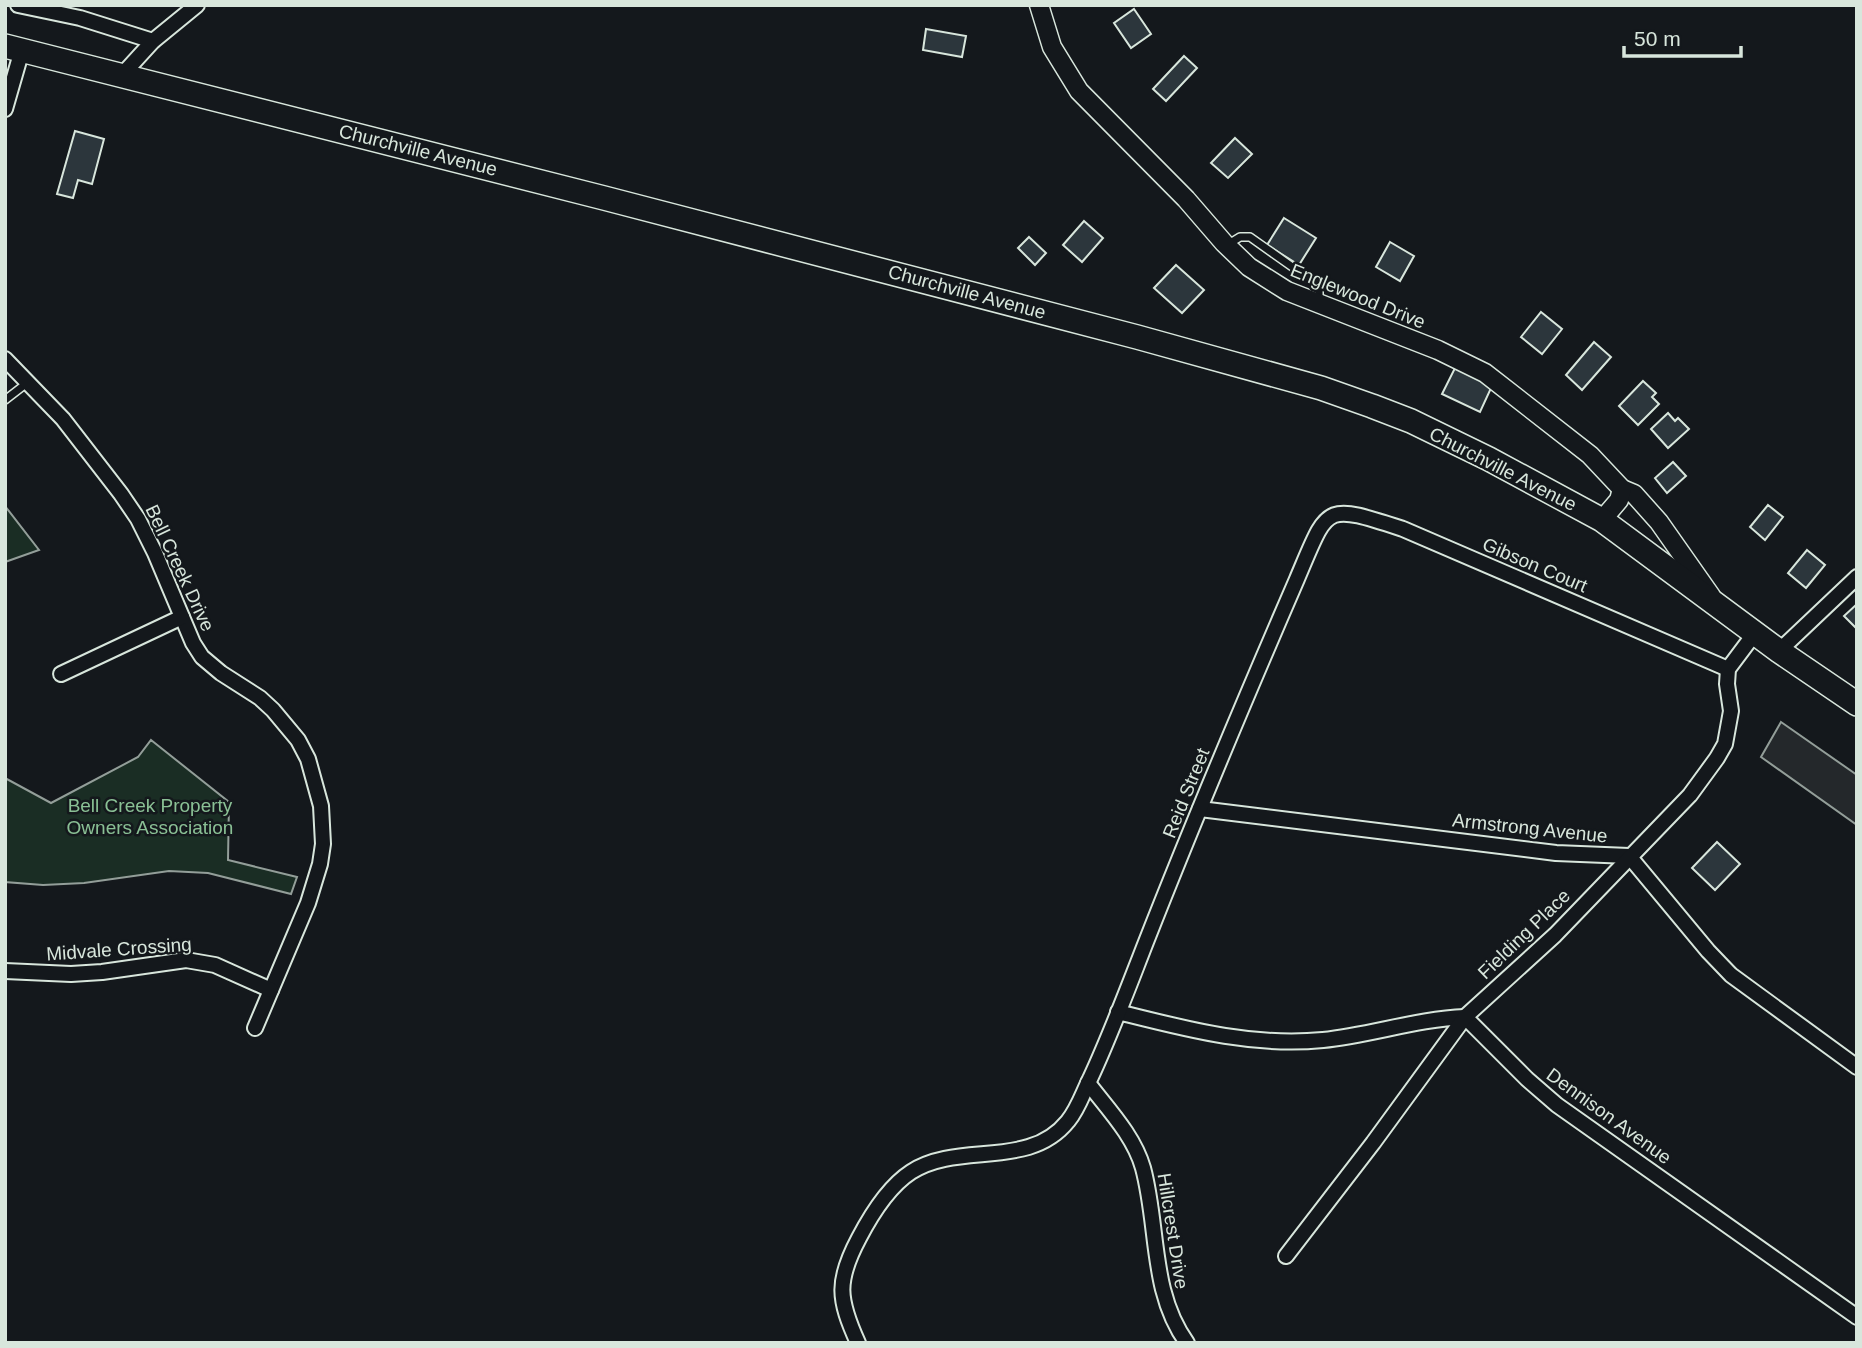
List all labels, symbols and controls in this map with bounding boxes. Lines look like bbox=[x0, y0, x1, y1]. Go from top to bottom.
scale bar bbox=[1624, 14, 1741, 58]
text: 50 m bbox=[1634, 27, 1681, 50]
street label: Churchville Avenue bbox=[337, 120, 499, 180]
street label: Englewood Drive bbox=[1287, 259, 1429, 333]
street label: Churchville Avenue bbox=[886, 261, 1048, 323]
street label: Churchville Avenue bbox=[1426, 423, 1580, 515]
street label: Bell Creek Drive bbox=[141, 501, 219, 635]
street label: Gibson Court bbox=[1479, 533, 1591, 597]
street label: Reid Street bbox=[1158, 744, 1214, 841]
park label: Bell Creek Property Owners Association bbox=[67, 795, 233, 838]
street label: Armstrong Avenue bbox=[1451, 809, 1609, 847]
street label: Fielding Place bbox=[1474, 885, 1574, 983]
street label: Midvale Crossing bbox=[46, 933, 192, 965]
street label: Dennison Avenue bbox=[1543, 1064, 1675, 1168]
street label: Hillcrest Drive bbox=[1153, 1171, 1193, 1291]

